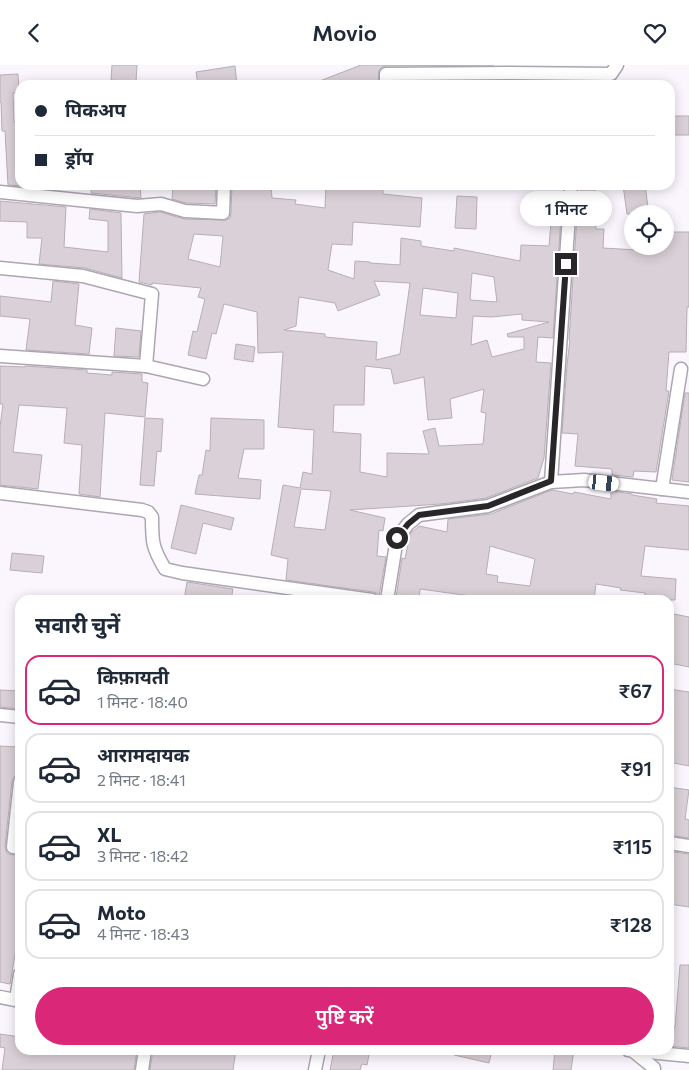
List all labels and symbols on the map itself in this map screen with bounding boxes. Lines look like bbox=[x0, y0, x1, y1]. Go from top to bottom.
callout: 1 मिनट bbox=[520, 191, 612, 227]
route end bbox=[555, 253, 577, 275]
car bbox=[588, 474, 619, 492]
route start bbox=[386, 527, 408, 549]

